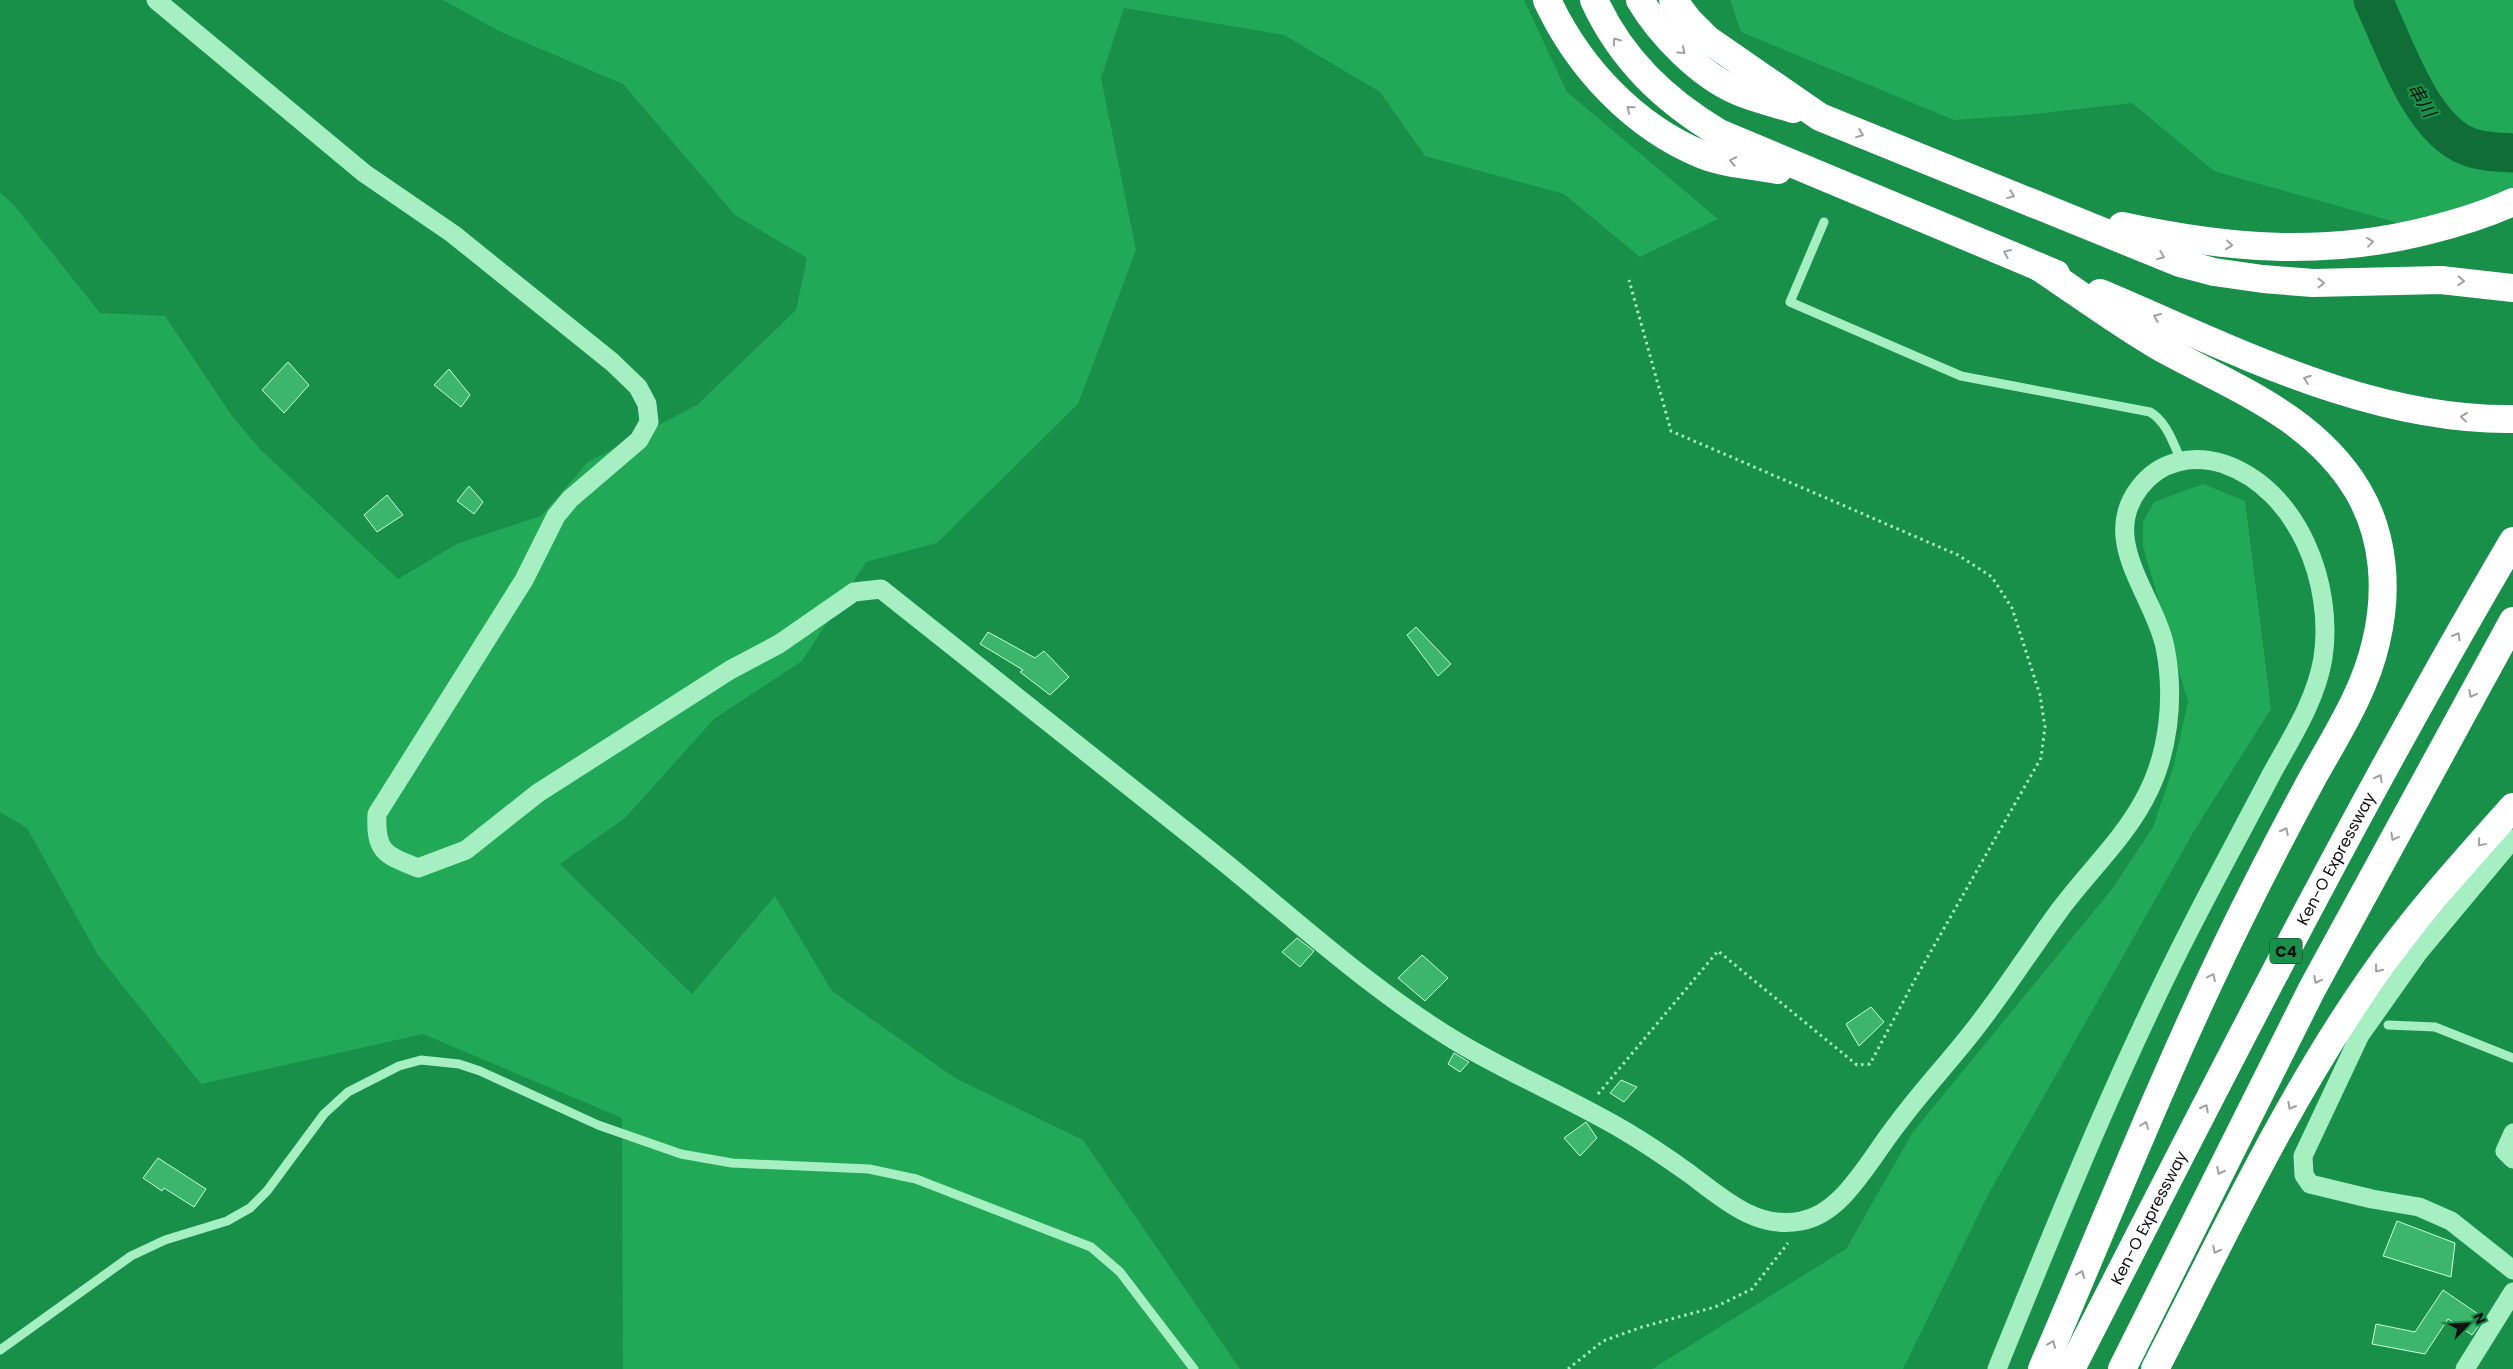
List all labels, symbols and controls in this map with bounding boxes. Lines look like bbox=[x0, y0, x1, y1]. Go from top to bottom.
one-way arrow bbox=[1614, 38, 1622, 47]
one-way arrow bbox=[1676, 45, 1685, 54]
water label: 串川 bbox=[2402, 78, 2443, 124]
one-way arrow bbox=[1627, 106, 1636, 115]
one-way arrow bbox=[1855, 127, 1864, 138]
one-way arrow bbox=[1729, 157, 1738, 167]
one-way arrow bbox=[2006, 189, 2015, 200]
one-way arrow bbox=[2367, 237, 2375, 248]
one-way arrow bbox=[2226, 239, 2234, 250]
one-way arrow bbox=[2003, 249, 2012, 260]
one-way arrow bbox=[2157, 250, 2165, 260]
one-way arrow bbox=[2458, 276, 2466, 287]
one-way arrow bbox=[2317, 277, 2325, 288]
one-way arrow bbox=[2153, 312, 2162, 323]
one-way arrow bbox=[2303, 375, 2312, 385]
one-way arrow bbox=[2460, 412, 2468, 423]
one-way arrow bbox=[2451, 632, 2461, 641]
one-way arrow bbox=[2468, 689, 2478, 698]
one-way arrow bbox=[2373, 774, 2383, 783]
street label: Ken-O Expressway bbox=[2291, 788, 2381, 929]
one-way arrow bbox=[2279, 828, 2289, 837]
one-way arrow bbox=[2391, 831, 2401, 840]
one-way arrow bbox=[2478, 838, 2487, 847]
road number: C4 bbox=[2270, 938, 2302, 964]
one-way arrow bbox=[2375, 963, 2384, 973]
one-way arrow bbox=[2205, 973, 2215, 982]
one-way arrow bbox=[2313, 974, 2323, 983]
one-way arrow bbox=[2288, 1101, 2298, 1110]
one-way arrow bbox=[2199, 1104, 2209, 1113]
one-way arrow bbox=[2139, 1121, 2149, 1129]
street label: Ken-O Expressway bbox=[2105, 1147, 2192, 1289]
one-way arrow bbox=[2216, 1166, 2226, 1175]
one-way arrow bbox=[2212, 1245, 2222, 1254]
one-way arrow bbox=[2075, 1270, 2086, 1279]
north arrow bbox=[2443, 1299, 2493, 1349]
text: N bbox=[2468, 1310, 2491, 1328]
one-way arrow bbox=[2046, 1340, 2057, 1349]

